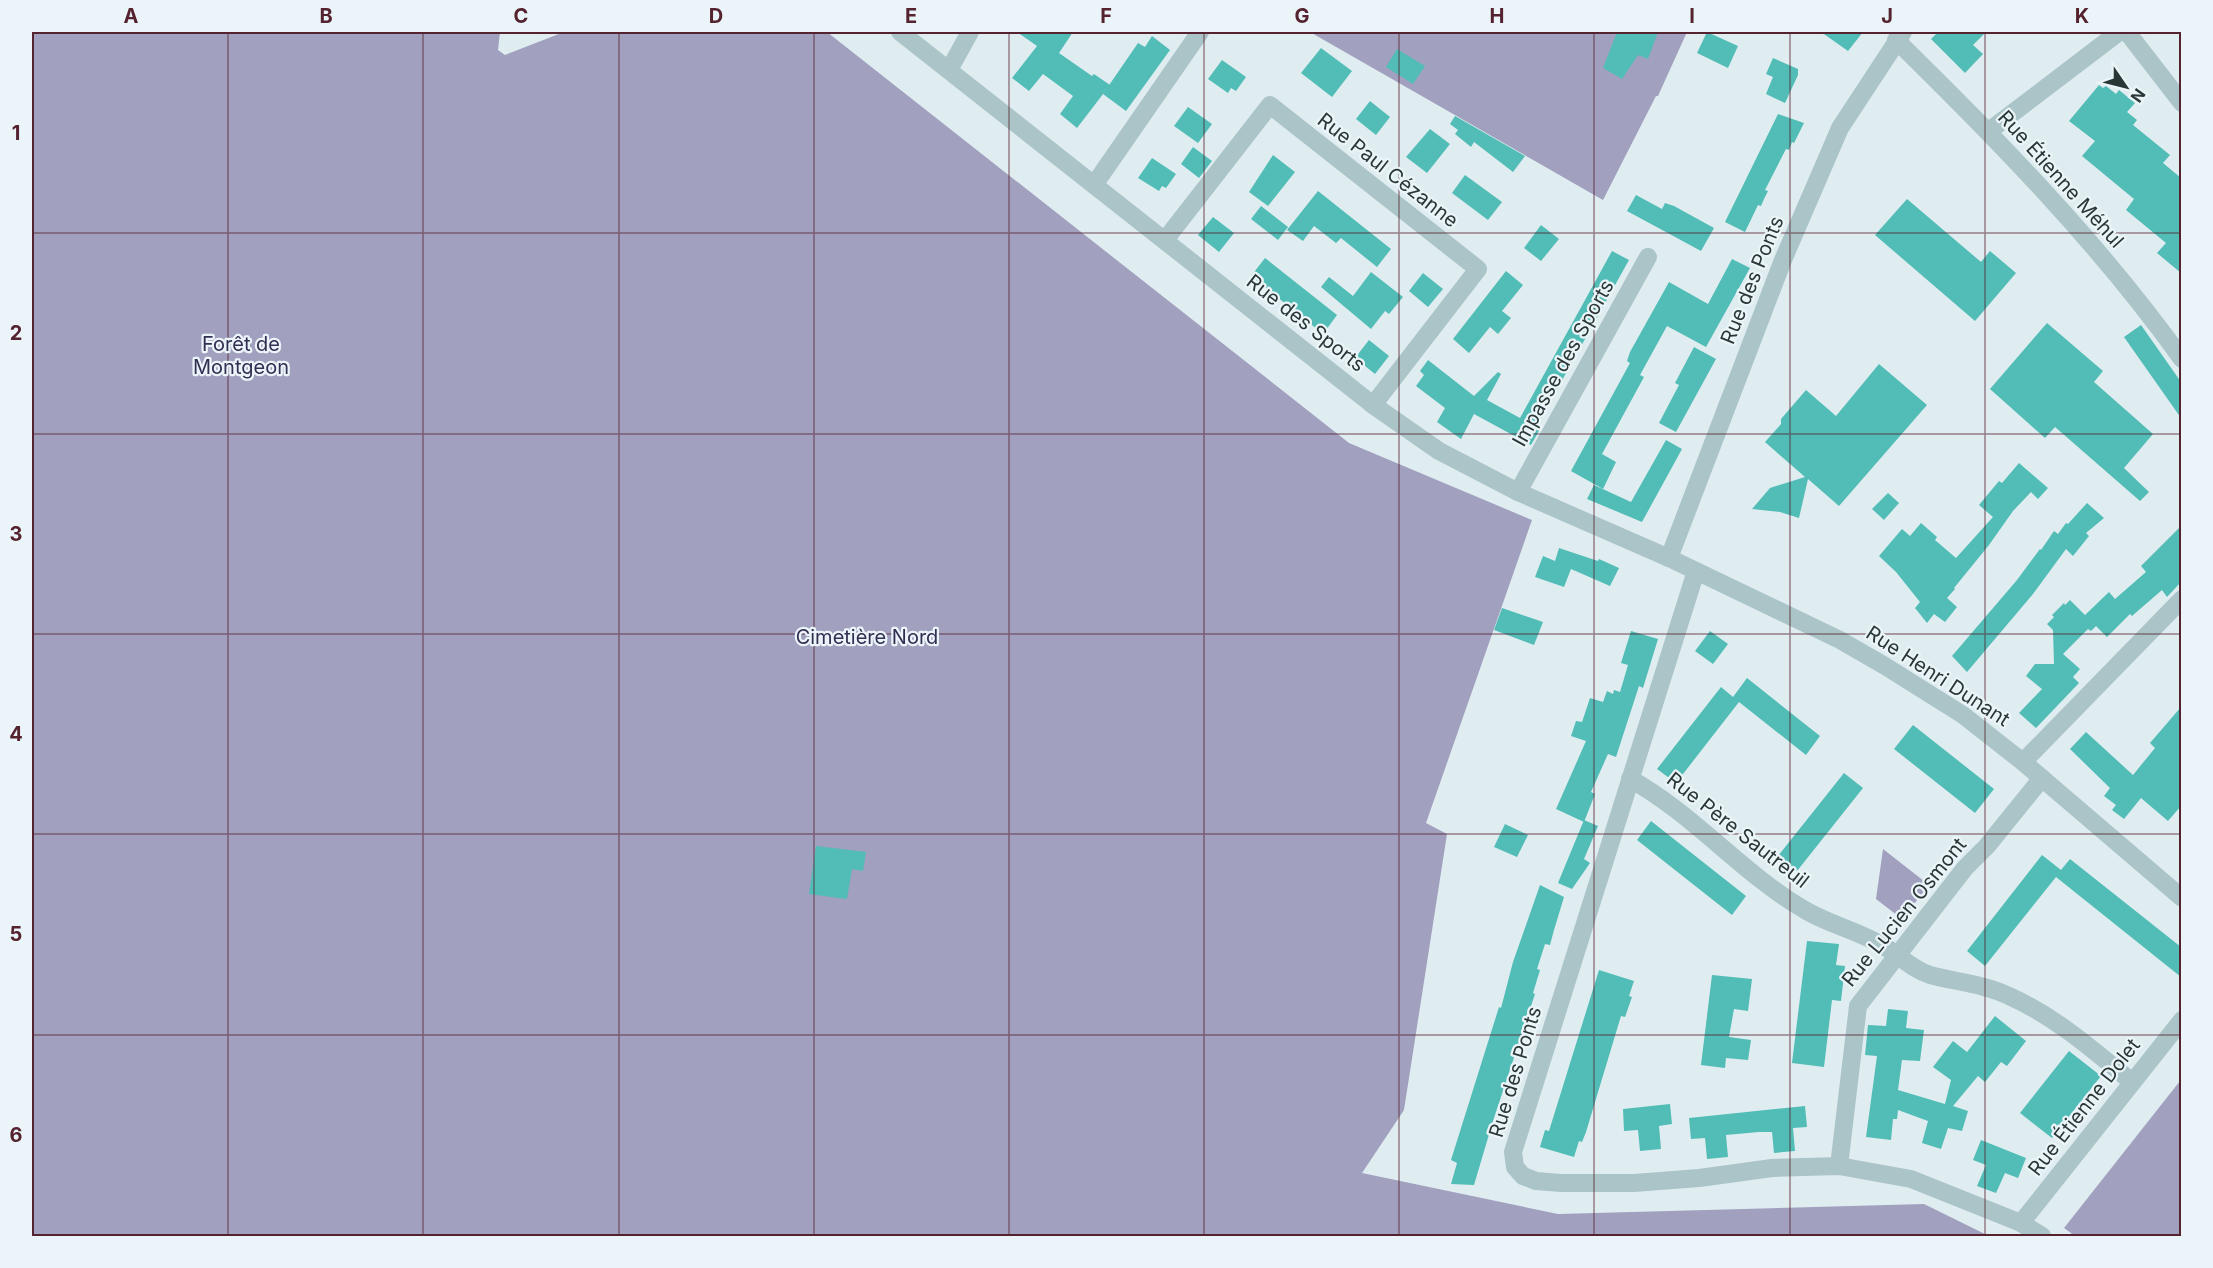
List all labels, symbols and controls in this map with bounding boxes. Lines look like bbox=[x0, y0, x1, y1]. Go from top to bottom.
text: A bbox=[124, 4, 139, 28]
text: B bbox=[319, 4, 333, 28]
text: C bbox=[514, 4, 528, 28]
text: D bbox=[709, 4, 723, 28]
text: E bbox=[905, 4, 917, 28]
text: F bbox=[1100, 4, 1112, 28]
text: G bbox=[1294, 4, 1310, 28]
text: H bbox=[1490, 4, 1504, 28]
text: I bbox=[1689, 4, 1695, 28]
text: J bbox=[1881, 4, 1893, 28]
text: K bbox=[2075, 4, 2089, 28]
north arrow bbox=[2096, 57, 2156, 117]
text: N bbox=[2127, 85, 2150, 106]
street label: Rue Étienne Méhul bbox=[1993, 105, 2130, 253]
street label: Rue Paul Cézanne bbox=[1313, 108, 1463, 232]
text: 1 bbox=[12, 121, 20, 145]
street label: Rue des Ponts bbox=[1716, 213, 1788, 347]
street label: Rue des Sports bbox=[1242, 269, 1370, 377]
street label: Impasse des Sports bbox=[1507, 275, 1619, 451]
text: 2 bbox=[10, 321, 22, 345]
park label: Forêt de Montgeon bbox=[193, 332, 289, 379]
text: 3 bbox=[10, 522, 22, 546]
street label: Rue Henri Dunant bbox=[1862, 621, 2015, 732]
park label: Cimetière Nord bbox=[796, 625, 938, 649]
text: 4 bbox=[9, 722, 23, 746]
street label: Rue Père Sautreuil bbox=[1662, 767, 1814, 893]
street label: Rue Lucien Osmont bbox=[1837, 833, 1972, 991]
text: 5 bbox=[10, 922, 22, 946]
street label: Rue des Ponts bbox=[1484, 1004, 1546, 1140]
street label: Rue Étienne Dolet bbox=[2022, 1033, 2145, 1180]
text: 6 bbox=[10, 1123, 23, 1147]

